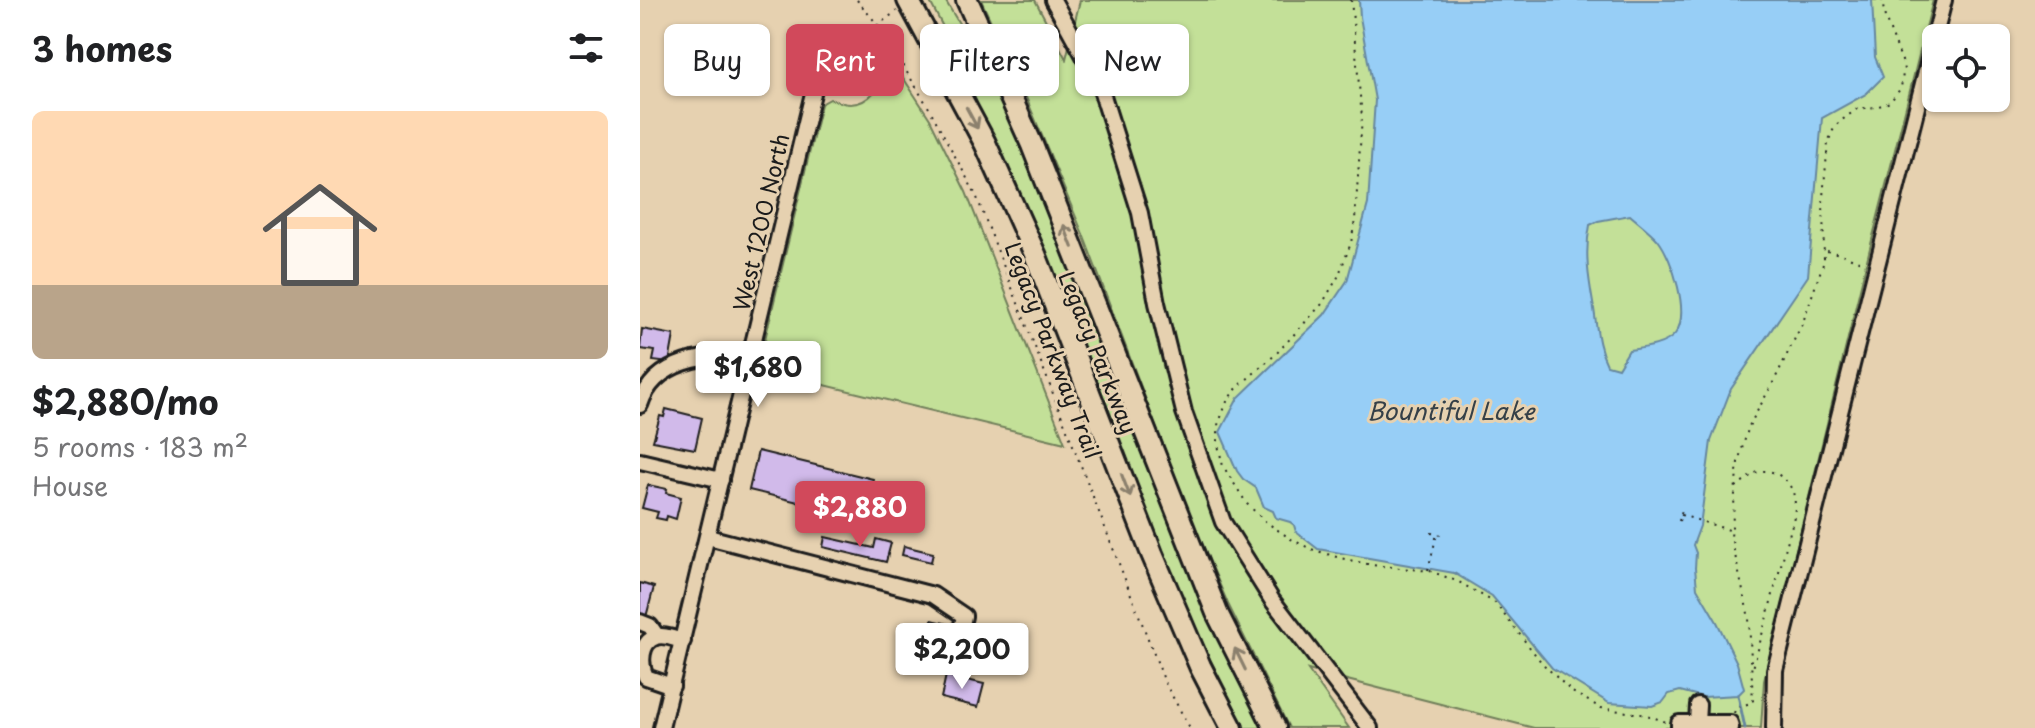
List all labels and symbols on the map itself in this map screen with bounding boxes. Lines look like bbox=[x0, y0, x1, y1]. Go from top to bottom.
one-way arrow bbox=[964, 105, 980, 129]
street label: West 1200 North bbox=[724, 130, 796, 314]
one-way arrow bbox=[1060, 224, 1074, 249]
street label: Legacy Parkway Trail bbox=[1000, 238, 1108, 462]
street label: Legacy Parkway bbox=[1054, 267, 1144, 437]
pin: $1,680 bbox=[693, 341, 823, 409]
water label: Bountiful Lake bbox=[1367, 392, 1537, 428]
one-way arrow bbox=[1120, 473, 1134, 498]
pin: $2,880 bbox=[795, 481, 925, 549]
pin: $2,200 bbox=[897, 623, 1027, 691]
one-way arrow bbox=[1232, 647, 1247, 671]

